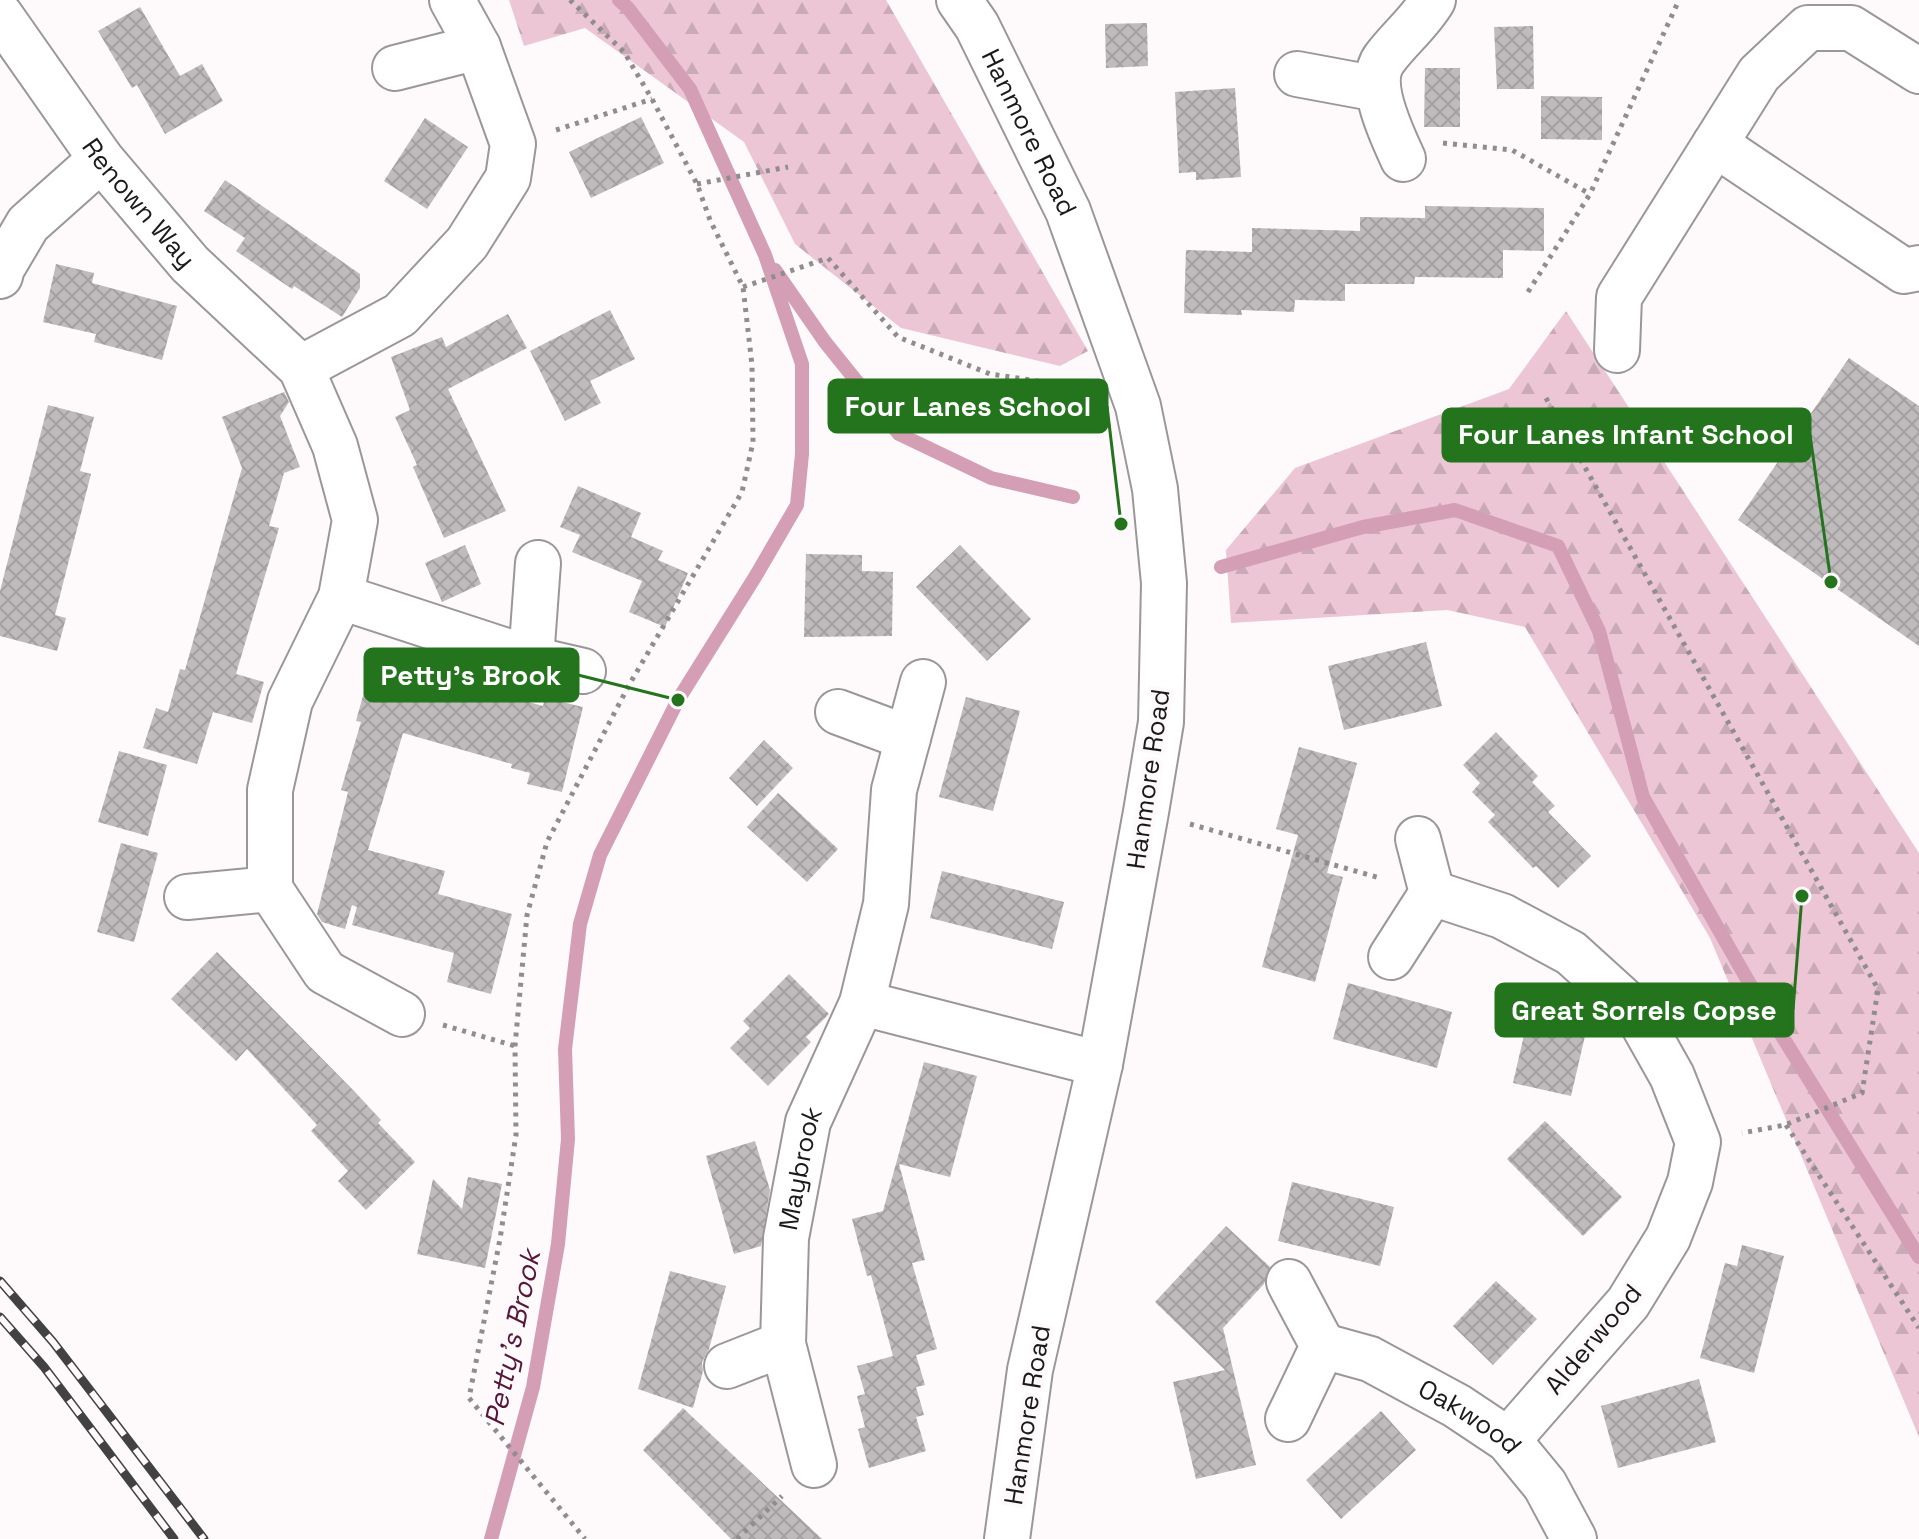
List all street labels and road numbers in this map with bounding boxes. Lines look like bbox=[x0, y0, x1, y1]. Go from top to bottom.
street label: Hanmore Road bbox=[974, 43, 1085, 221]
street label: Renown Way bbox=[75, 131, 203, 275]
street label: Hanmore Road bbox=[1119, 687, 1177, 871]
street label: Maybrook bbox=[771, 1101, 830, 1233]
street label: Alderwood bbox=[1537, 1277, 1649, 1401]
street label: Hanmore Road bbox=[996, 1323, 1058, 1507]
street label: Oakwood bbox=[1412, 1371, 1529, 1461]

